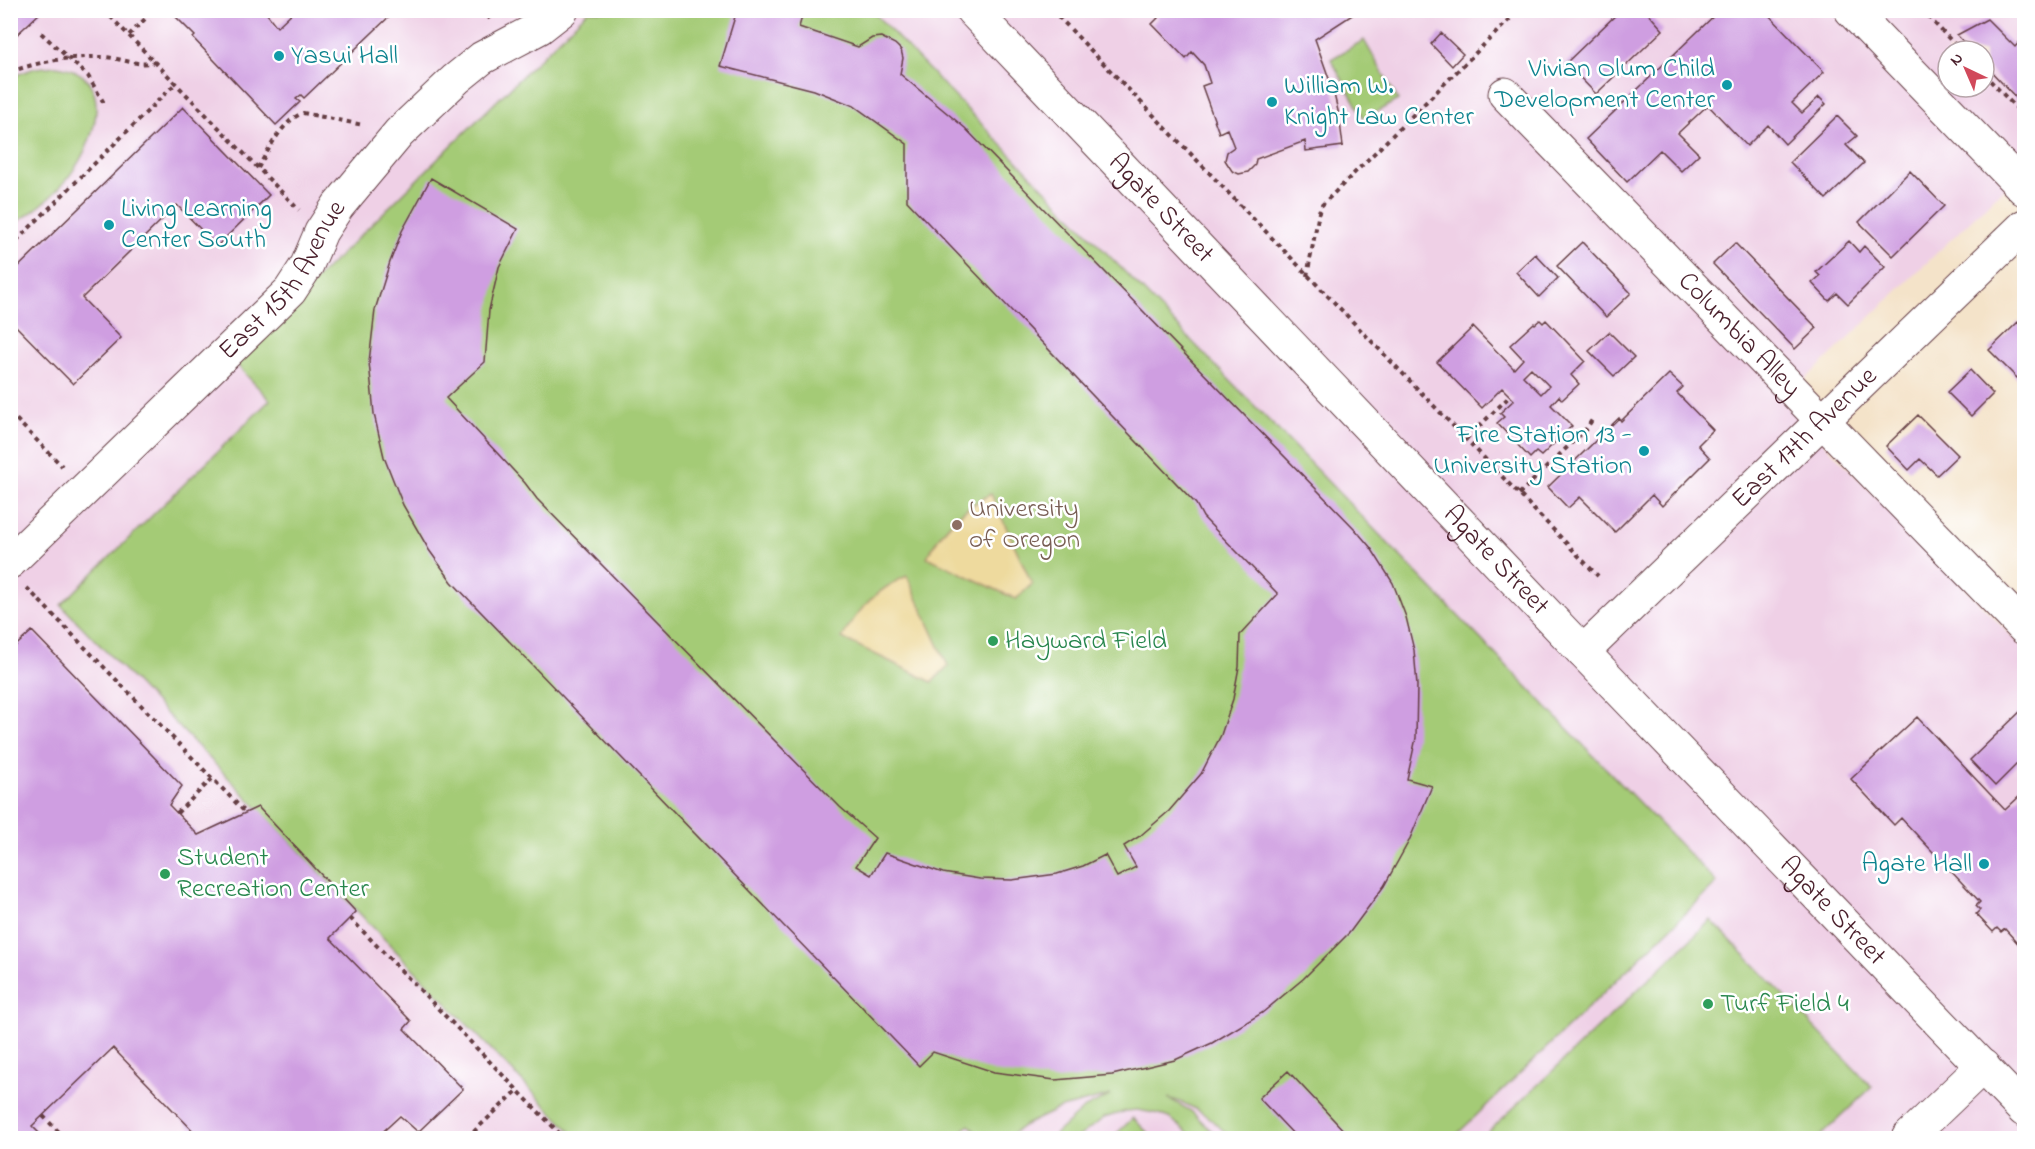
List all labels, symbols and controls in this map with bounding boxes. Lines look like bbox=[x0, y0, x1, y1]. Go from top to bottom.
place label: Yasui Hall bbox=[291, 37, 398, 76]
north arrow bbox=[1936, 39, 1996, 99]
text: N bbox=[1945, 47, 1969, 72]
marker: Yasui Hall bbox=[272, 49, 286, 63]
place label: Vivian Olum Child Development Center bbox=[1494, 50, 1716, 120]
place label: William W. Knight Law Center bbox=[1284, 67, 1474, 137]
marker: Vivian Olum Child Development Center bbox=[1720, 78, 1734, 92]
marker: William W. Knight Law Center bbox=[1265, 95, 1279, 109]
street label: Agate Street bbox=[1099, 145, 1223, 272]
place label: Living Learning Center South bbox=[121, 190, 272, 260]
street label: East 15th Avenue bbox=[210, 192, 357, 369]
marker: Living Learning Center South bbox=[102, 218, 116, 232]
street label: Columbia Alley bbox=[1669, 263, 1810, 407]
street label: East 17th Avenue bbox=[1723, 357, 1887, 518]
place label: Fire Station 13 - University Station bbox=[1433, 416, 1632, 486]
marker: Fire Station 13 - University Station bbox=[1637, 444, 1651, 458]
place label: University of Oregon bbox=[969, 490, 1080, 560]
street label: Agate Street bbox=[1434, 497, 1558, 624]
marker: University of Oregon bbox=[950, 518, 964, 532]
place label: Hayward Field bbox=[1005, 622, 1167, 661]
marker: Hayward Field bbox=[986, 634, 1000, 648]
place label: Student Recreation Center bbox=[177, 839, 369, 909]
place label: Agate Hall bbox=[1861, 845, 1972, 884]
street label: Agate Street bbox=[1770, 847, 1895, 975]
marker: Agate Hall bbox=[1977, 857, 1991, 871]
marker: Student Recreation Center bbox=[158, 867, 172, 881]
place label: Turf Field 4 bbox=[1720, 985, 1849, 1024]
marker: Turf Field 4 bbox=[1701, 997, 1715, 1011]

